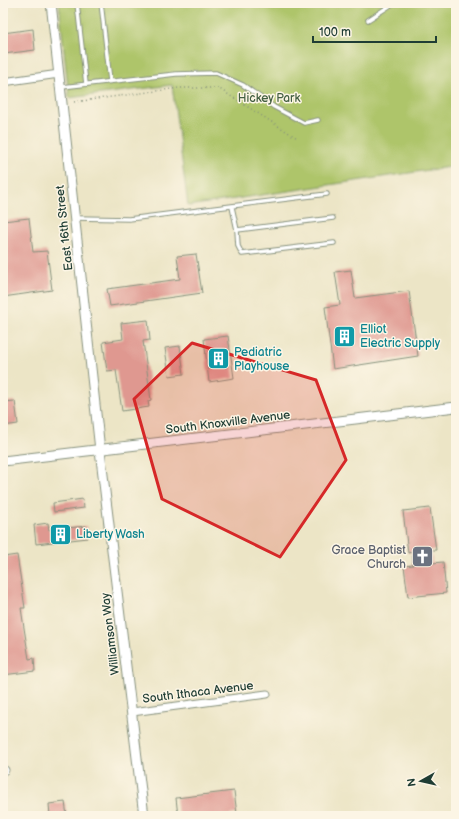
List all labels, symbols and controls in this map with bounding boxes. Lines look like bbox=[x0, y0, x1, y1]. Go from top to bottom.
scale bar bbox=[313, 18, 436, 44]
text: 100 m bbox=[319, 25, 351, 40]
park label: Hickey Park bbox=[238, 91, 300, 106]
street label: East 16th Street bbox=[53, 184, 76, 271]
place label: Elliot Electric Supply bbox=[360, 322, 441, 351]
building icon: Elliot Electric Supply bbox=[331, 323, 357, 349]
place label: Pediatric Playhouse bbox=[234, 345, 289, 374]
building icon: Pediatric Playhouse bbox=[206, 346, 232, 372]
street label: South Knoxville Avenue bbox=[165, 407, 291, 438]
building icon: Liberty Wash bbox=[48, 521, 74, 547]
place label: Liberty Wash bbox=[76, 527, 145, 542]
place label: Grace Baptist Church bbox=[331, 543, 406, 572]
church icon: Grace Baptist Church bbox=[409, 544, 435, 570]
street label: Williamson Way bbox=[98, 591, 123, 676]
street label: South Ithaca Avenue bbox=[142, 678, 254, 707]
north arrow bbox=[401, 761, 441, 801]
text: N bbox=[405, 777, 419, 787]

